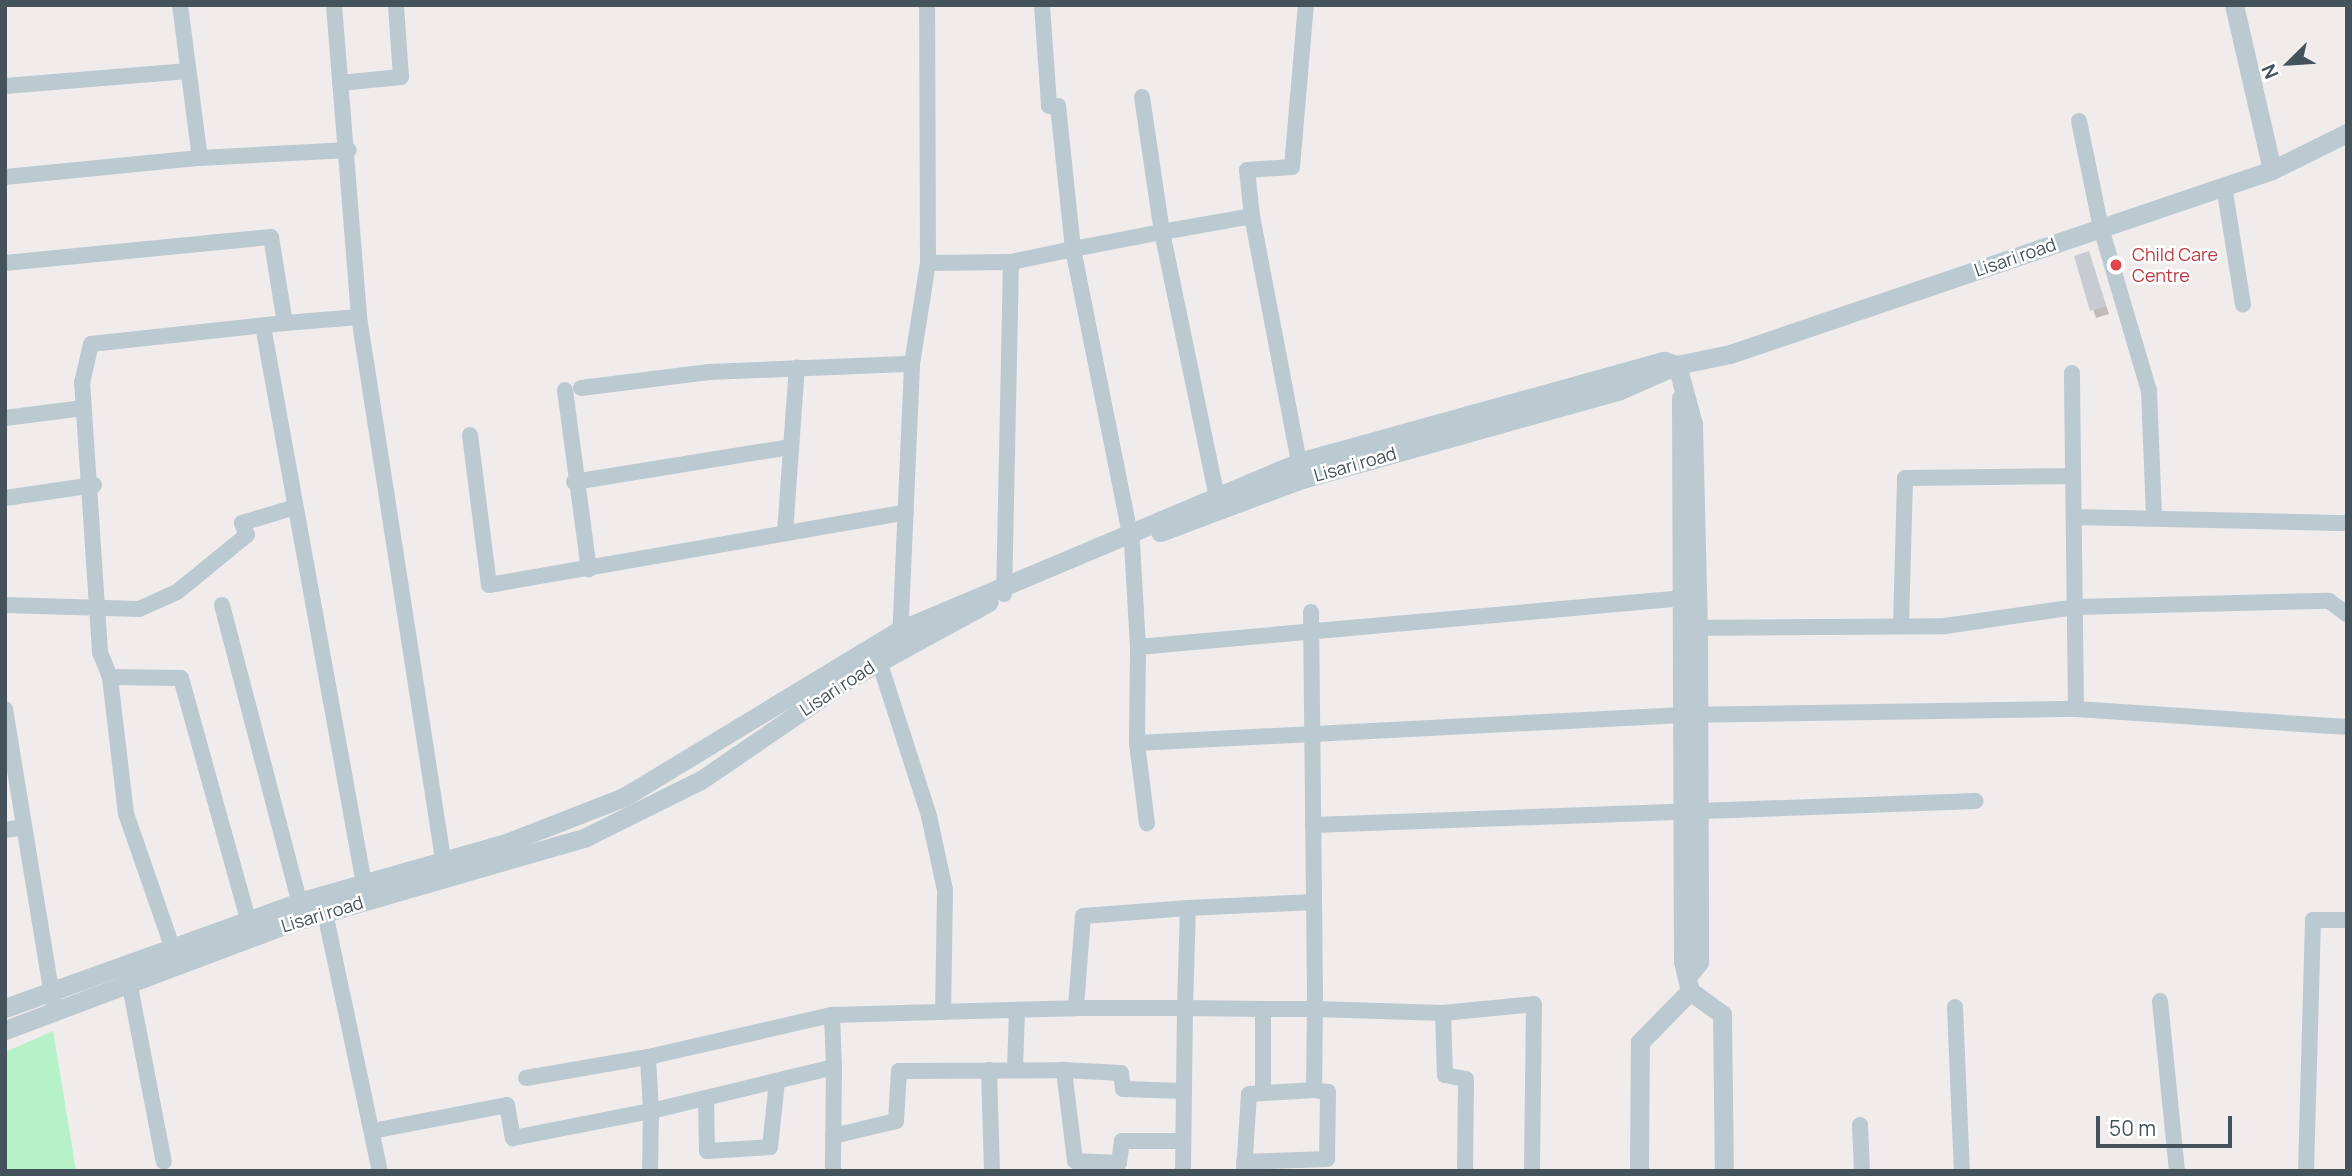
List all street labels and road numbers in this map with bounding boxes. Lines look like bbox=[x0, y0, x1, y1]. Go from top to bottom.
street label: Lisari road bbox=[1971, 233, 2059, 281]
street label: Lisari road bbox=[1311, 442, 1399, 486]
street label: Lisari road bbox=[796, 656, 878, 720]
street label: Lisari road bbox=[278, 891, 366, 937]

